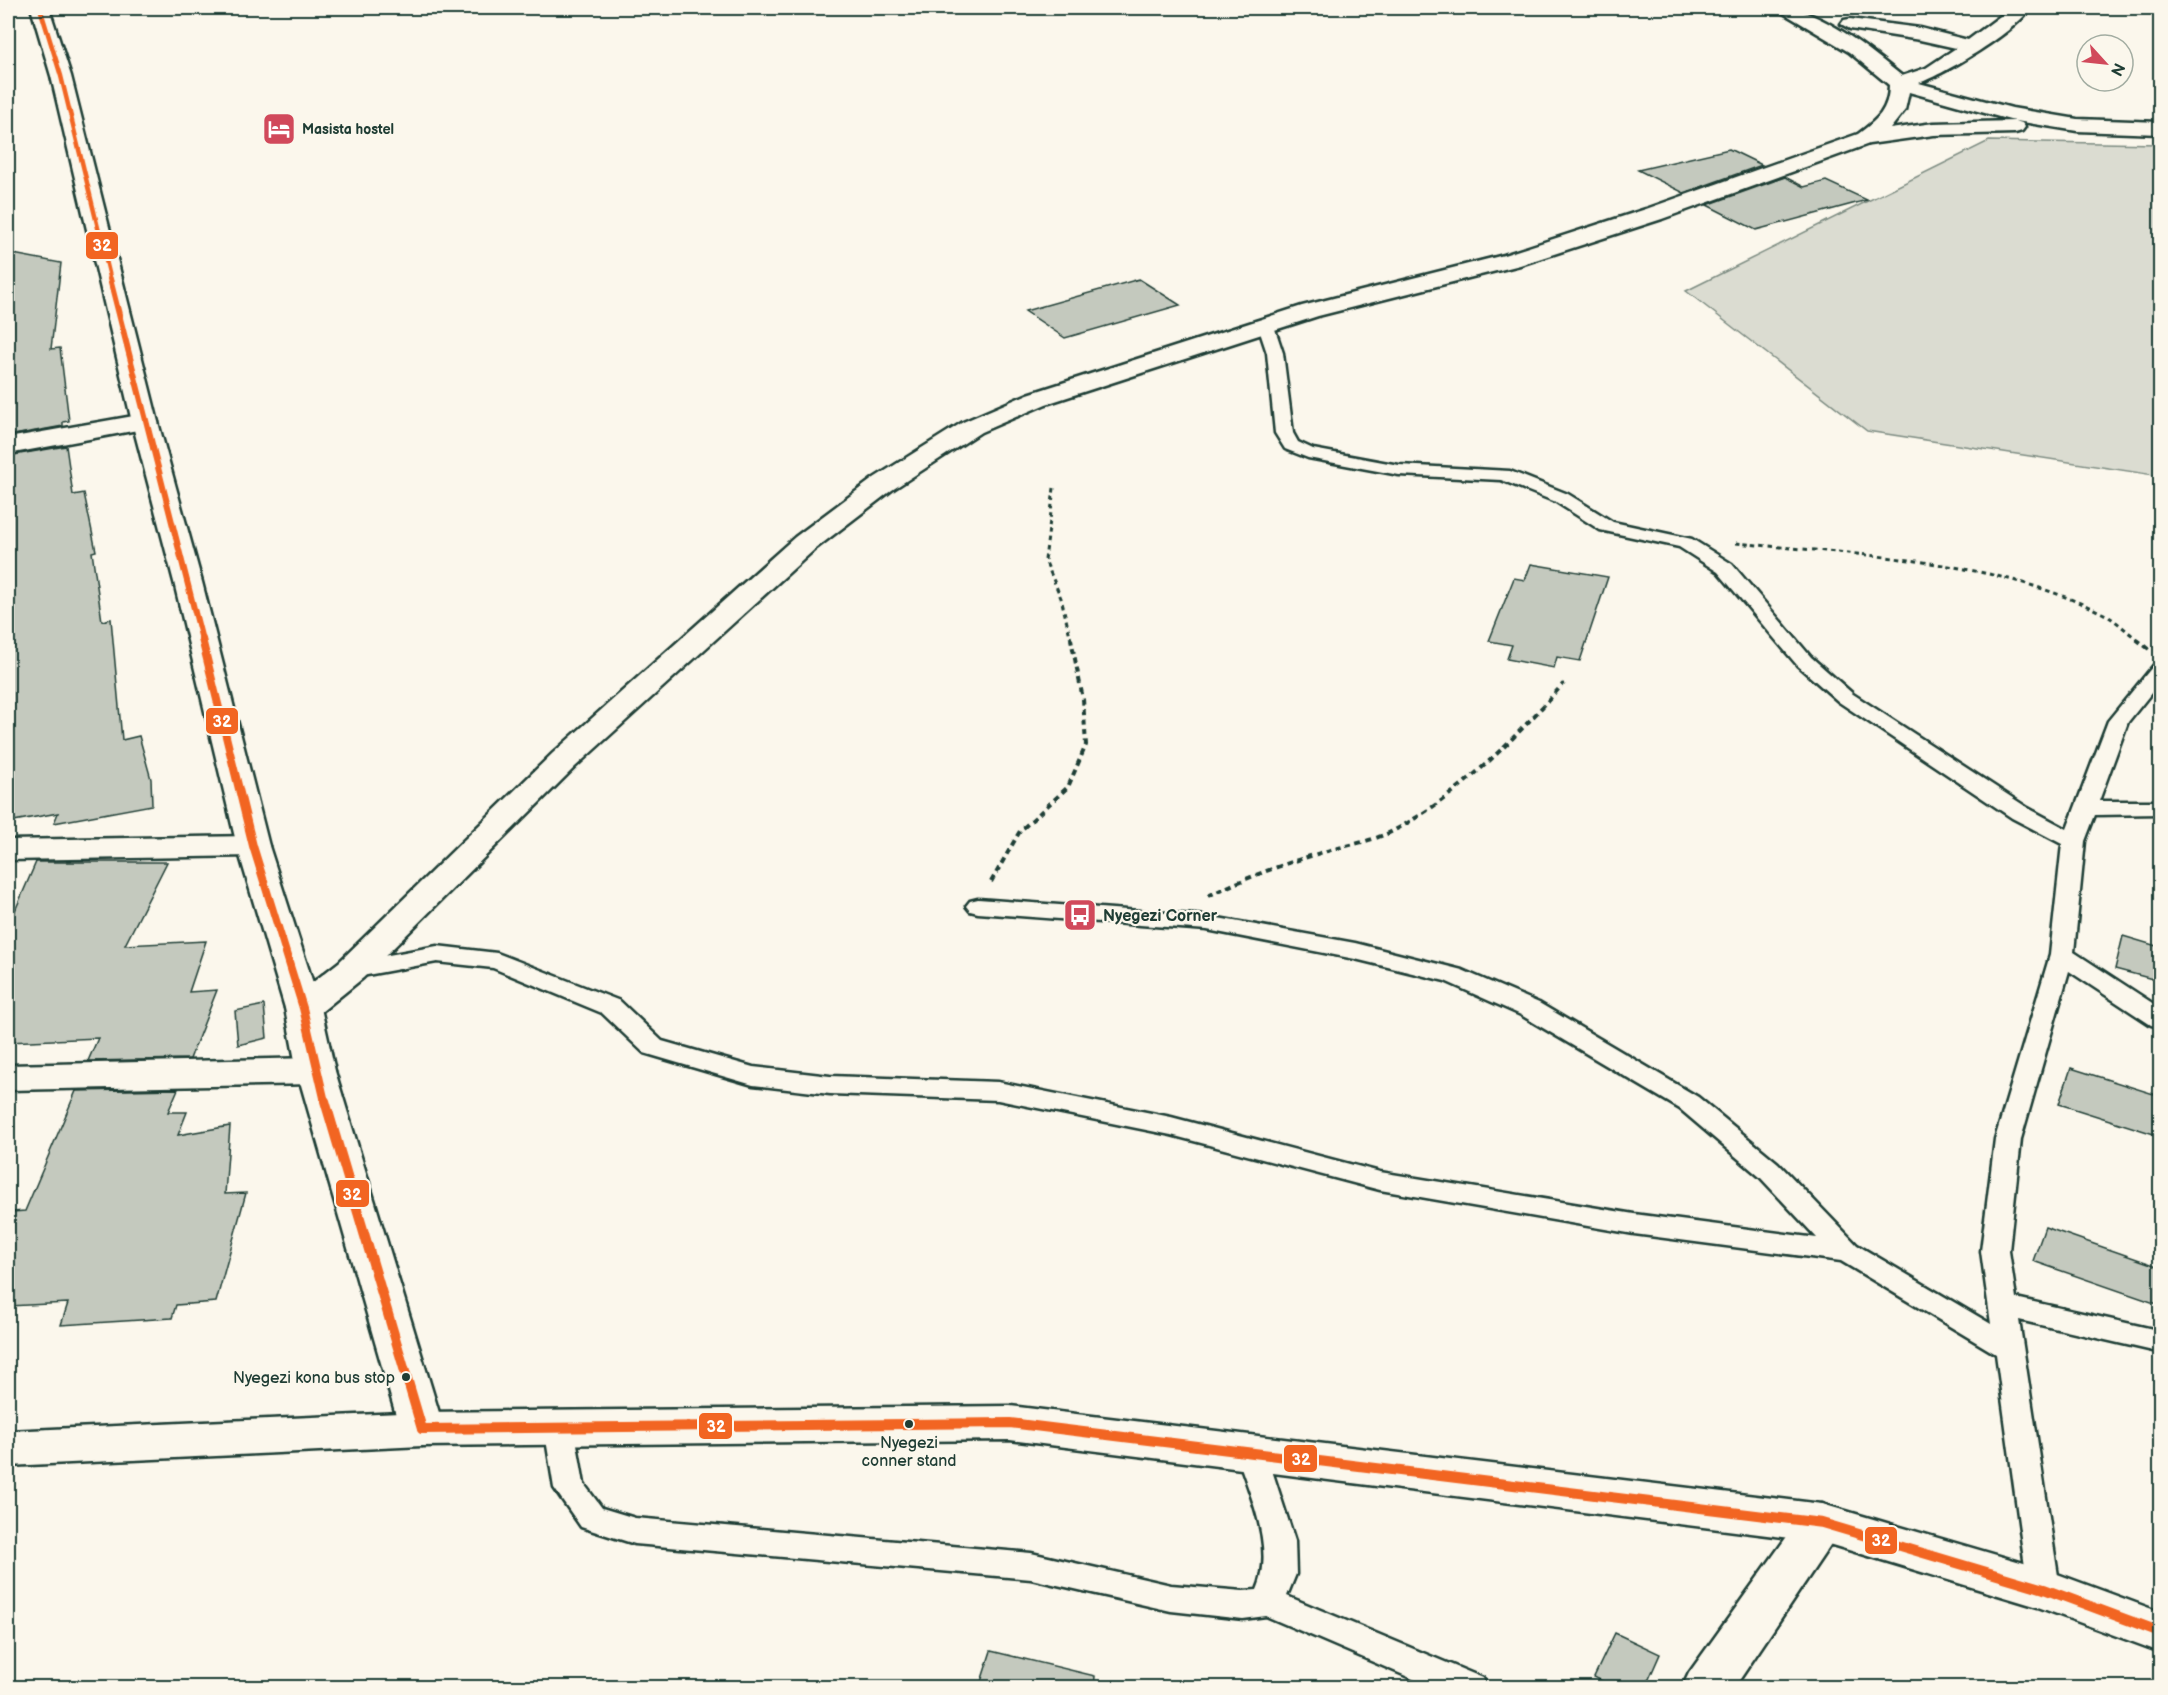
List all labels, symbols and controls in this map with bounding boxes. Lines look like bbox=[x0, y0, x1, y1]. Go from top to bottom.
north arrow bbox=[2075, 33, 2135, 93]
text: N bbox=[2106, 59, 2128, 79]
hotel icon: Masista hostel bbox=[261, 111, 297, 147]
place label: Masista hostel bbox=[302, 121, 394, 138]
line badge: 32 bbox=[85, 231, 119, 260]
text: 32 bbox=[93, 237, 112, 256]
line badge: 32 bbox=[205, 707, 239, 735]
text: 32 bbox=[213, 713, 232, 732]
bus stop icon: Nyegezi Corner bbox=[1062, 897, 1098, 933]
place label: Nyegezi Corner bbox=[1103, 907, 1218, 926]
line badge: 32 bbox=[335, 1179, 370, 1208]
text: 32 bbox=[343, 1186, 362, 1205]
place label: Nyegezi kona bus stop bbox=[233, 1369, 395, 1388]
marker: Nyegezi kona bus stop bbox=[400, 1371, 412, 1383]
line badge: 32 bbox=[698, 1412, 733, 1440]
text: 32 bbox=[707, 1418, 726, 1437]
marker: Nyegezi conner stand bbox=[903, 1418, 915, 1430]
place label: Nyegezi conner stand bbox=[862, 1434, 956, 1471]
line badge: 32 bbox=[1283, 1444, 1318, 1473]
text: 32 bbox=[1292, 1451, 1311, 1470]
line badge: 32 bbox=[1864, 1526, 1898, 1555]
text: 32 bbox=[1872, 1532, 1891, 1551]

